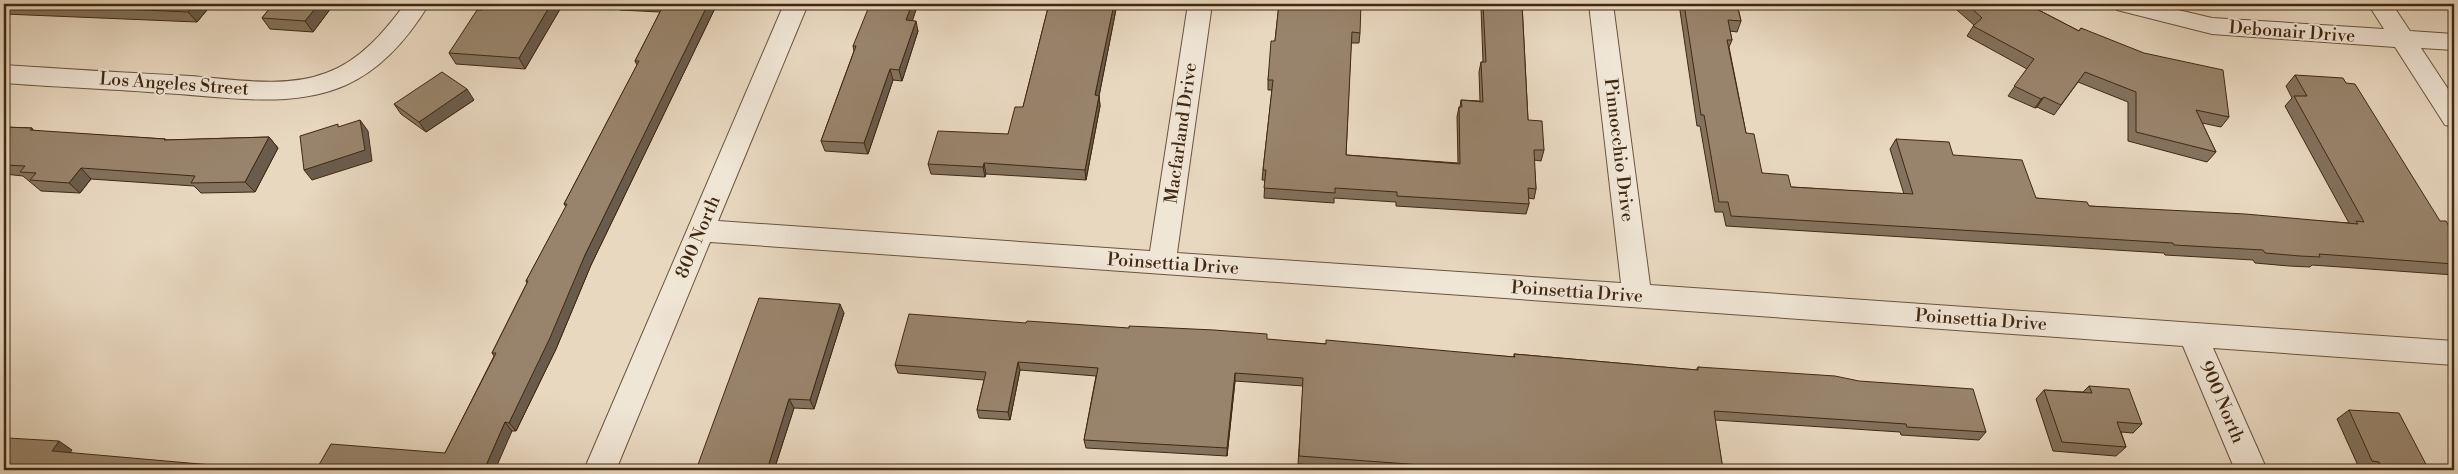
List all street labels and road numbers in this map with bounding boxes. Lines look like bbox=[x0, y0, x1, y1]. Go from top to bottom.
street label: Debonair Drive bbox=[2228, 16, 2356, 48]
street label: Macfarland Drive bbox=[1160, 61, 1202, 205]
street label: Los Angeles Street bbox=[98, 67, 250, 101]
street label: Pinnocchio Drive bbox=[1599, 77, 1639, 223]
street label: 800 North bbox=[670, 192, 726, 282]
street label: Poinsettia Drive bbox=[1106, 248, 1240, 280]
street label: Poinsettia Drive bbox=[1510, 276, 1644, 308]
street label: Poinsettia Drive bbox=[1914, 304, 2048, 336]
street label: 900 North bbox=[2194, 357, 2250, 447]

